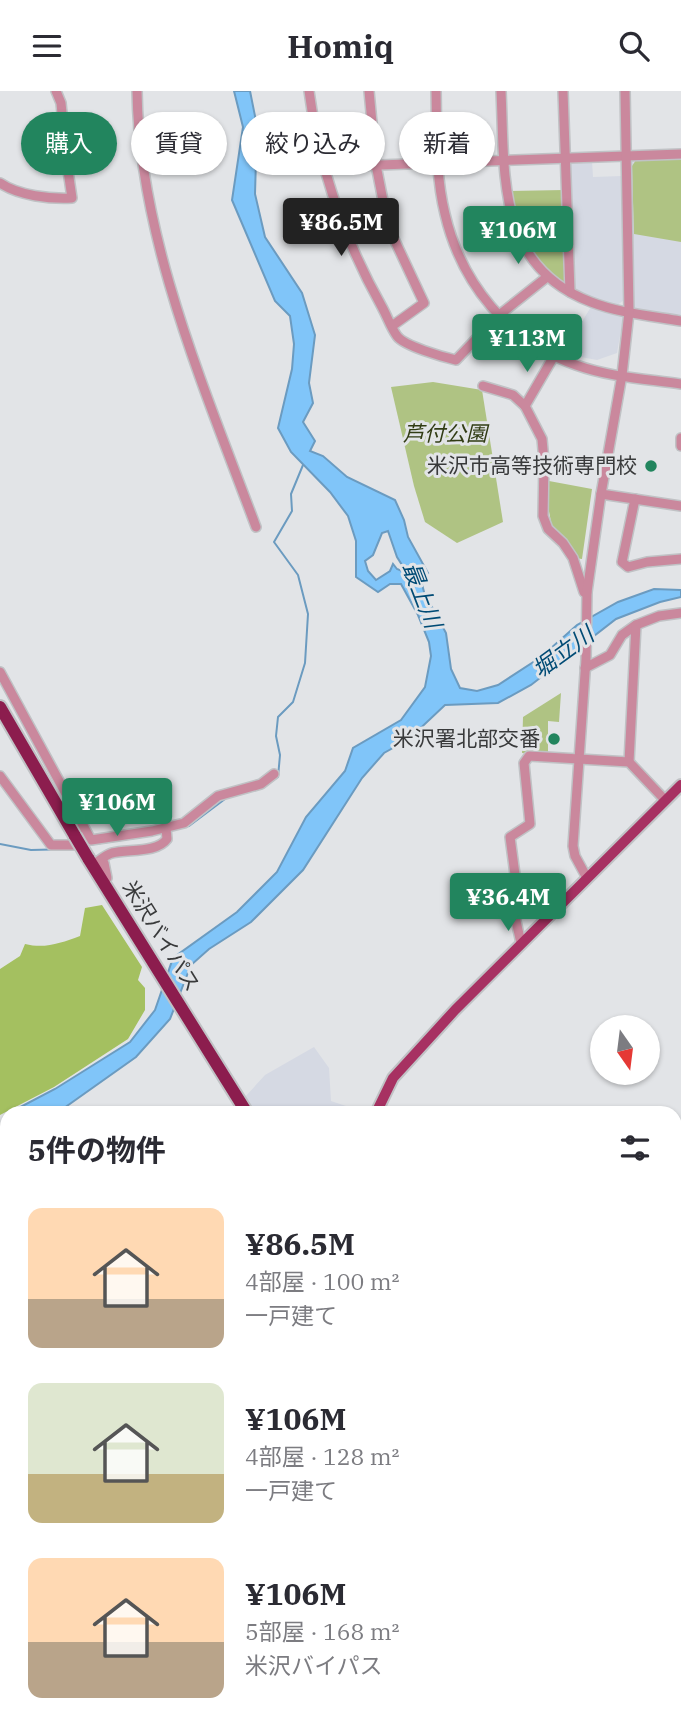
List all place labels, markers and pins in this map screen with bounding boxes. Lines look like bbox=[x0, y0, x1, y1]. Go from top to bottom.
pin: ¥86.5M bbox=[284, 199, 398, 258]
pin: ¥106M bbox=[469, 207, 567, 266]
pin: ¥113M bbox=[478, 315, 576, 374]
place label: 米沢市高等技術専門校 bbox=[427, 451, 637, 479]
marker: 米沢市高等技術専門校 bbox=[643, 458, 659, 474]
place label: 米沢署北部交番 bbox=[393, 724, 540, 752]
marker: 米沢署北部交番 bbox=[546, 731, 562, 747]
pin: ¥106M bbox=[68, 779, 166, 838]
pin: ¥36.4M bbox=[451, 873, 565, 933]

